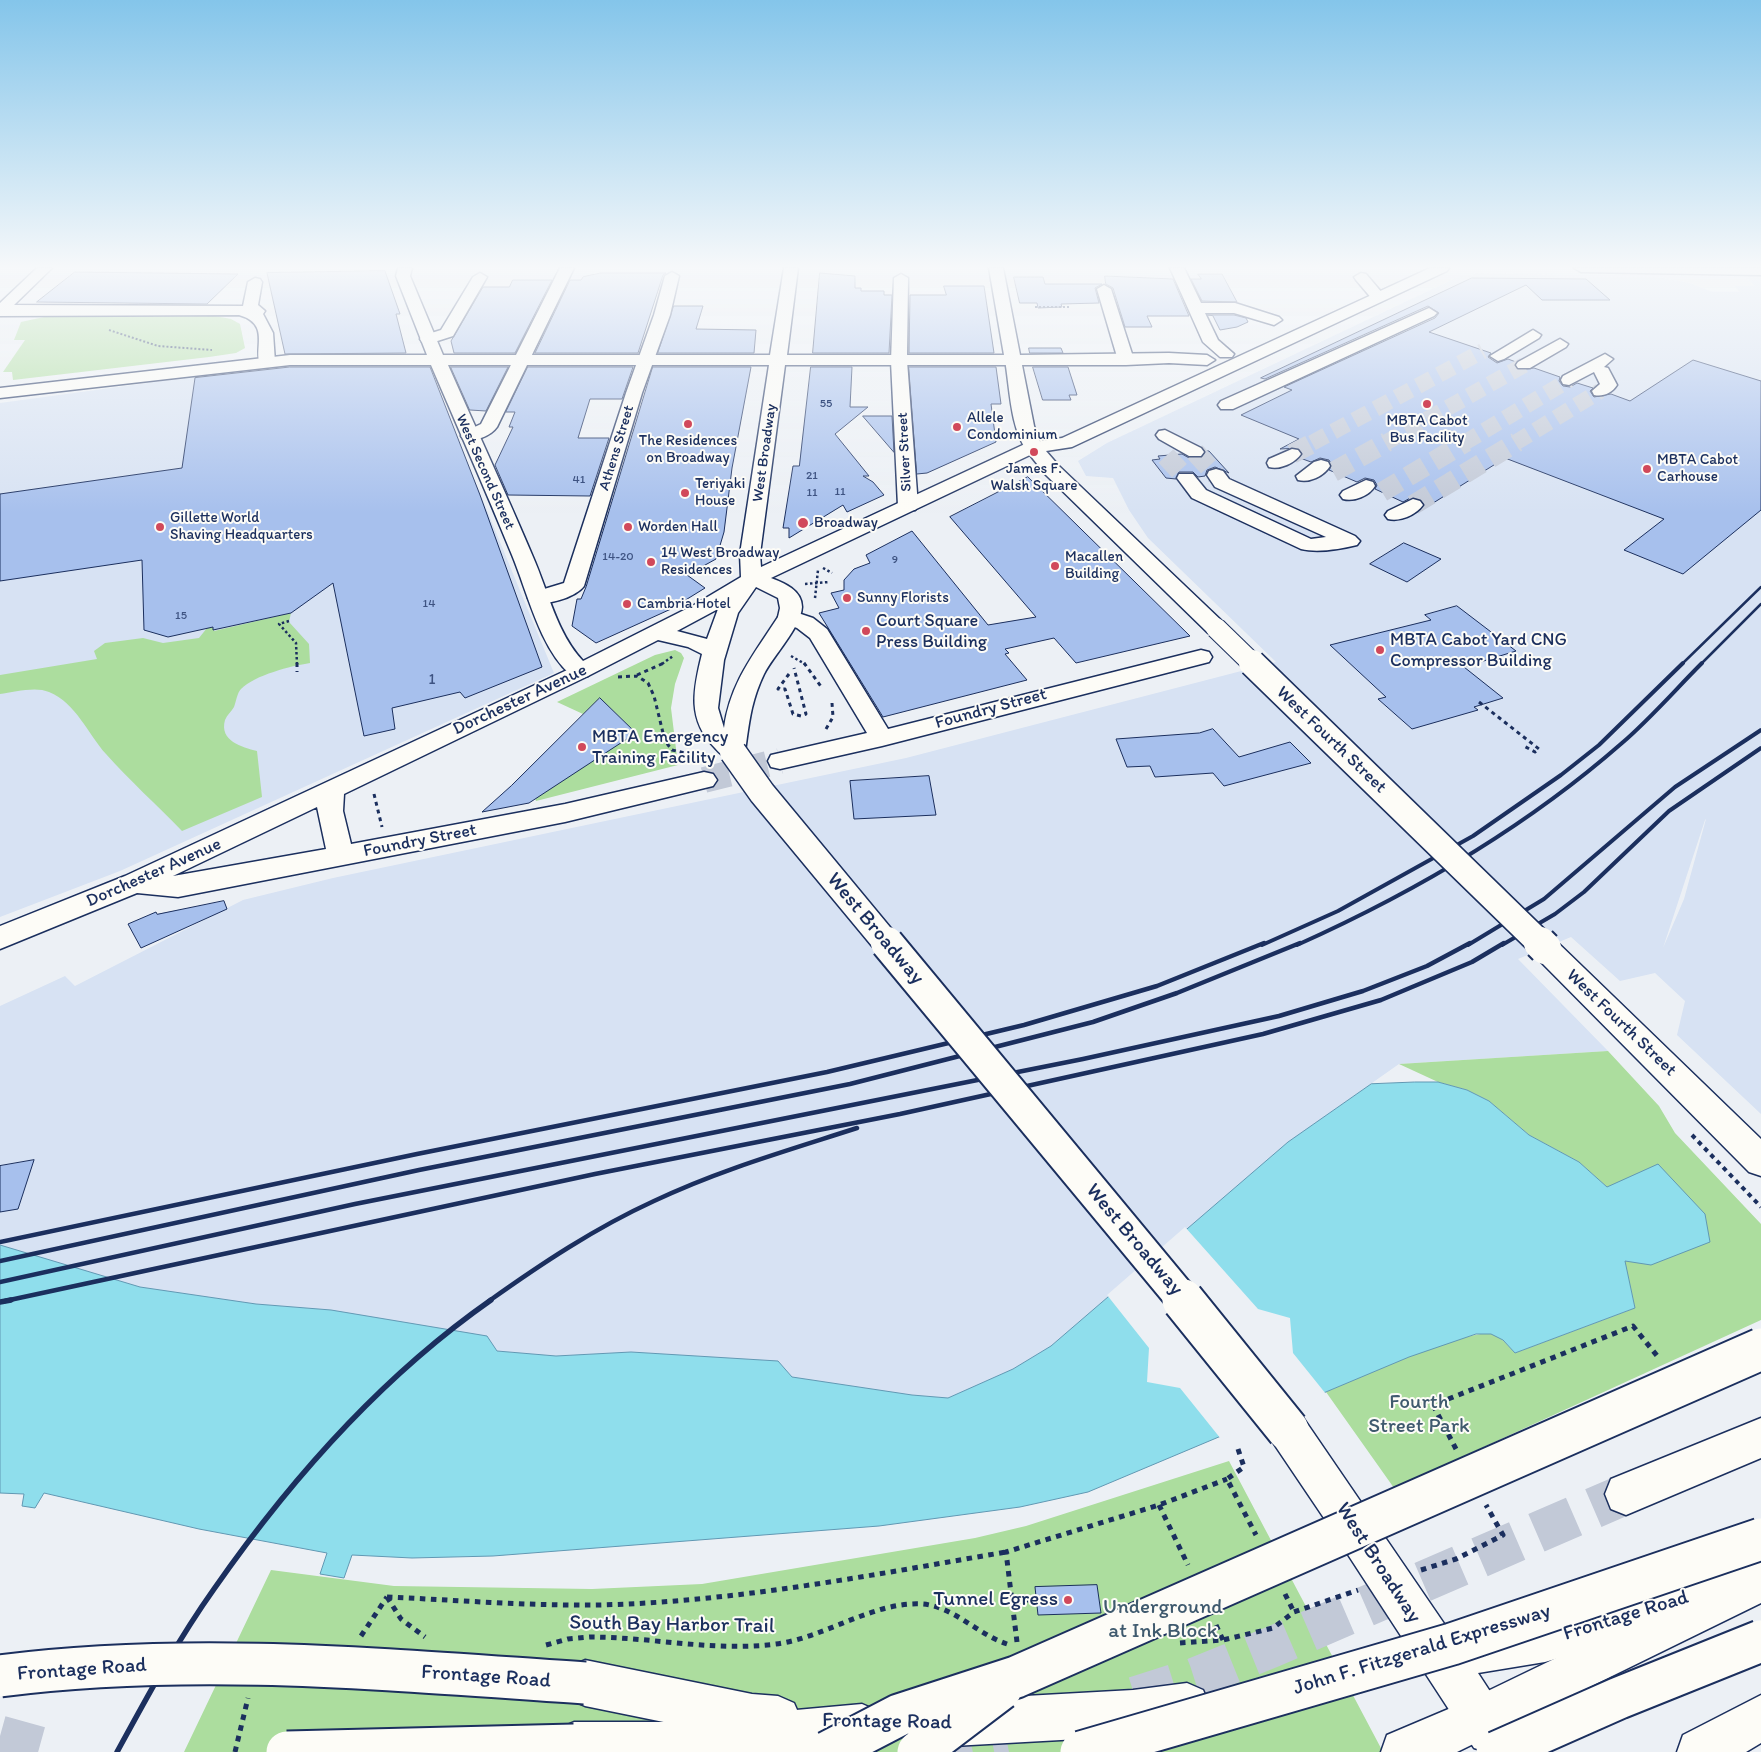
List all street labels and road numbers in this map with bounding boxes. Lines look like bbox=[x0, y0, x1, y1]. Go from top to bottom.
street label: Athens Street bbox=[595, 403, 639, 493]
street label: West Broadway bbox=[749, 403, 781, 503]
street label: West Second Street bbox=[451, 411, 519, 533]
street label: Silver Street bbox=[894, 412, 916, 492]
street label: Dorchester Avenue bbox=[450, 659, 590, 741]
street label: West Fourth Street bbox=[1271, 682, 1391, 798]
street label: Foundry Street bbox=[933, 684, 1049, 734]
street label: Foundry Street bbox=[362, 819, 478, 863]
street label: Dorchester Avenue bbox=[83, 834, 225, 912]
street label: West Broadway bbox=[821, 868, 929, 990]
street label: West Fourth Street bbox=[1561, 965, 1681, 1081]
street label: West Broadway bbox=[1080, 1179, 1188, 1301]
street label: West Broadway bbox=[1330, 1498, 1426, 1628]
street label: Frontage Road bbox=[1560, 1585, 1692, 1647]
street label: John F. Fitzgerald Expressway bbox=[1290, 1599, 1554, 1701]
street label: South Bay Harbor Trail bbox=[569, 1611, 775, 1639]
street label: Frontage Road bbox=[16, 1653, 148, 1687]
street label: Frontage Road bbox=[420, 1660, 552, 1694]
street label: Frontage Road bbox=[822, 1708, 952, 1736]

